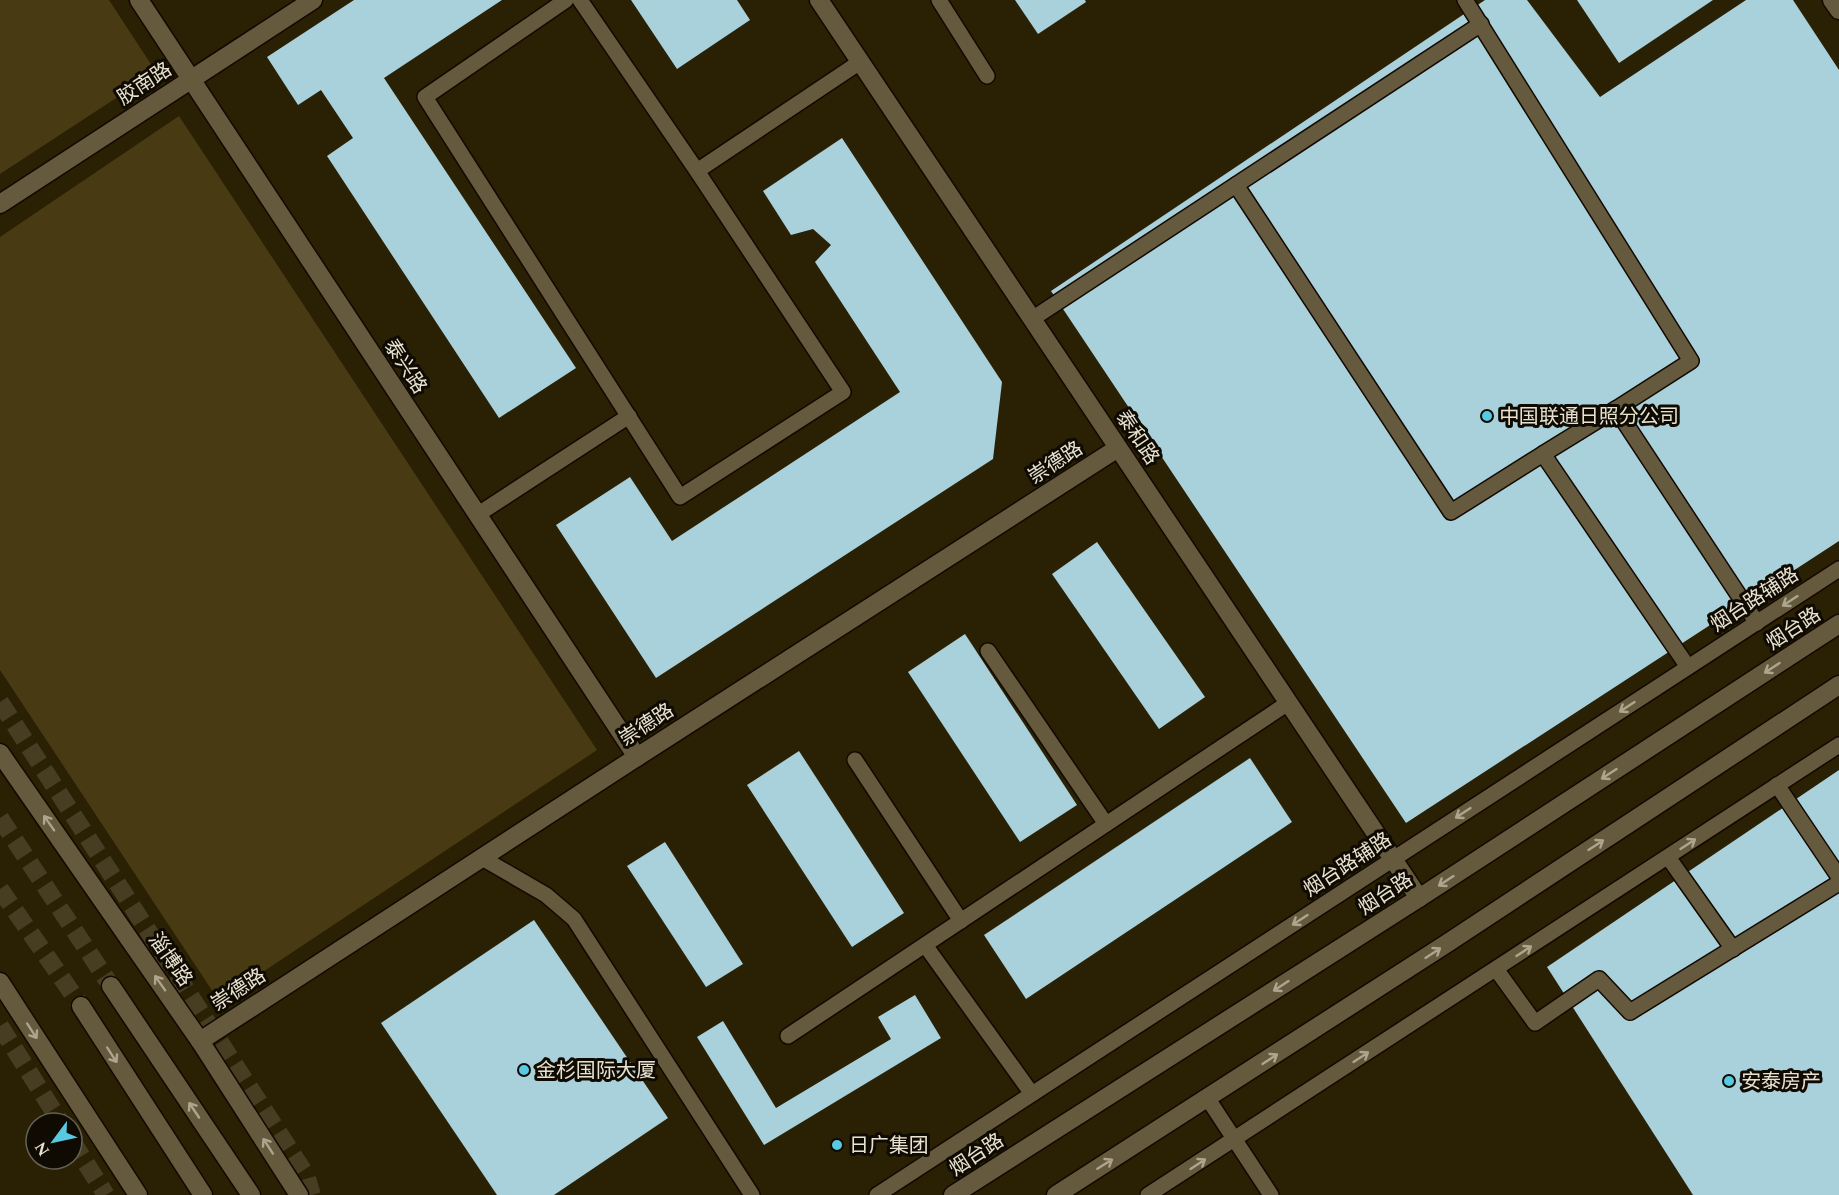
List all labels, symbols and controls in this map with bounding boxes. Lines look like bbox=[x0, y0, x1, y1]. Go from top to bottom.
street label: 胶南路 bbox=[111, 55, 178, 113]
street label: 泰兴路 bbox=[376, 333, 434, 400]
place label: 中国联通日照分公司 bbox=[1499, 402, 1679, 432]
street label: 泰和路 bbox=[1108, 404, 1166, 471]
marker: 中国联通日照分公司 bbox=[1480, 409, 1494, 423]
street label: 崇德路 bbox=[1022, 434, 1089, 492]
street label: 烟台路辅路 bbox=[1706, 562, 1802, 636]
one-way arrow bbox=[1782, 595, 1799, 607]
street label: 烟台路 bbox=[1761, 602, 1825, 654]
one-way arrow bbox=[1765, 662, 1781, 674]
street label: 崇德路 bbox=[613, 696, 680, 754]
one-way arrow bbox=[1619, 701, 1635, 713]
one-way arrow bbox=[1601, 768, 1618, 780]
one-way arrow bbox=[1455, 808, 1472, 820]
one-way arrow bbox=[43, 815, 55, 832]
street label: 烟台路辅路 bbox=[1299, 827, 1395, 901]
one-way arrow bbox=[1679, 838, 1695, 850]
one-way arrow bbox=[1587, 839, 1604, 851]
street label: 烟台路 bbox=[1353, 867, 1417, 919]
one-way arrow bbox=[1437, 874, 1454, 887]
one-way arrow bbox=[1292, 914, 1308, 926]
street label: 淄博路 bbox=[141, 926, 200, 993]
one-way arrow bbox=[1515, 944, 1532, 956]
one-way arrow bbox=[1424, 946, 1441, 958]
street label: 崇德路 bbox=[205, 961, 272, 1019]
one-way arrow bbox=[154, 976, 166, 992]
one-way arrow bbox=[1273, 979, 1290, 992]
one-way arrow bbox=[26, 1022, 38, 1039]
one-way arrow bbox=[107, 1046, 119, 1063]
one-way arrow bbox=[1352, 1051, 1369, 1063]
one-way arrow bbox=[1261, 1052, 1278, 1064]
place label: 金杉国际大厦 bbox=[536, 1056, 656, 1086]
marker: 金杉国际大厦 bbox=[517, 1063, 531, 1077]
place label: 安泰房产 bbox=[1741, 1067, 1821, 1097]
marker: 安泰房产 bbox=[1722, 1074, 1736, 1088]
one-way arrow bbox=[188, 1102, 201, 1119]
north arrow bbox=[24, 1111, 84, 1171]
street label: 烟台路 bbox=[943, 1126, 1010, 1184]
place label: 日广集团 bbox=[849, 1131, 929, 1161]
text: N bbox=[29, 1137, 56, 1161]
one-way arrow bbox=[261, 1138, 273, 1155]
marker: 日广集团 bbox=[830, 1138, 844, 1152]
one-way arrow bbox=[1097, 1157, 1114, 1170]
one-way arrow bbox=[1189, 1157, 1206, 1170]

